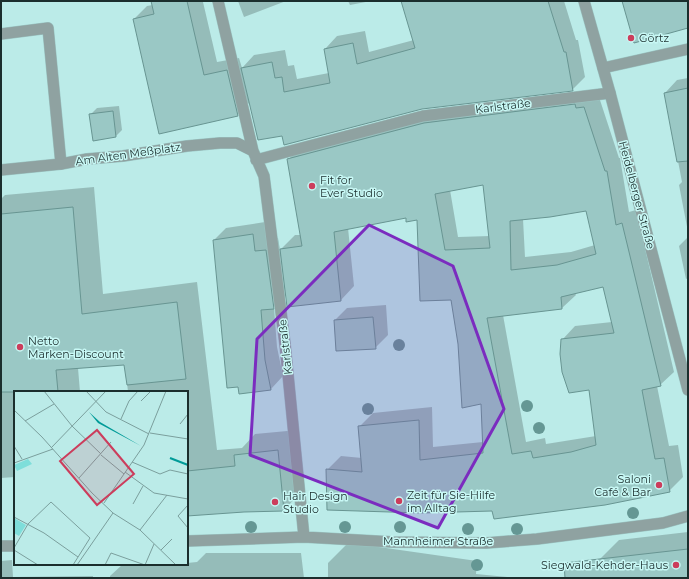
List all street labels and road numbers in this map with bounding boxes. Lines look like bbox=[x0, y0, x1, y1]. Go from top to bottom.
street label: Karlstraße bbox=[474, 96, 532, 116]
street label: Am Alten Meßplatz bbox=[75, 140, 182, 168]
street label: Heidelberger Straße bbox=[616, 140, 658, 251]
street label: Karlstraße bbox=[275, 318, 295, 375]
street label: Mannheimer Straße bbox=[383, 534, 493, 548]

